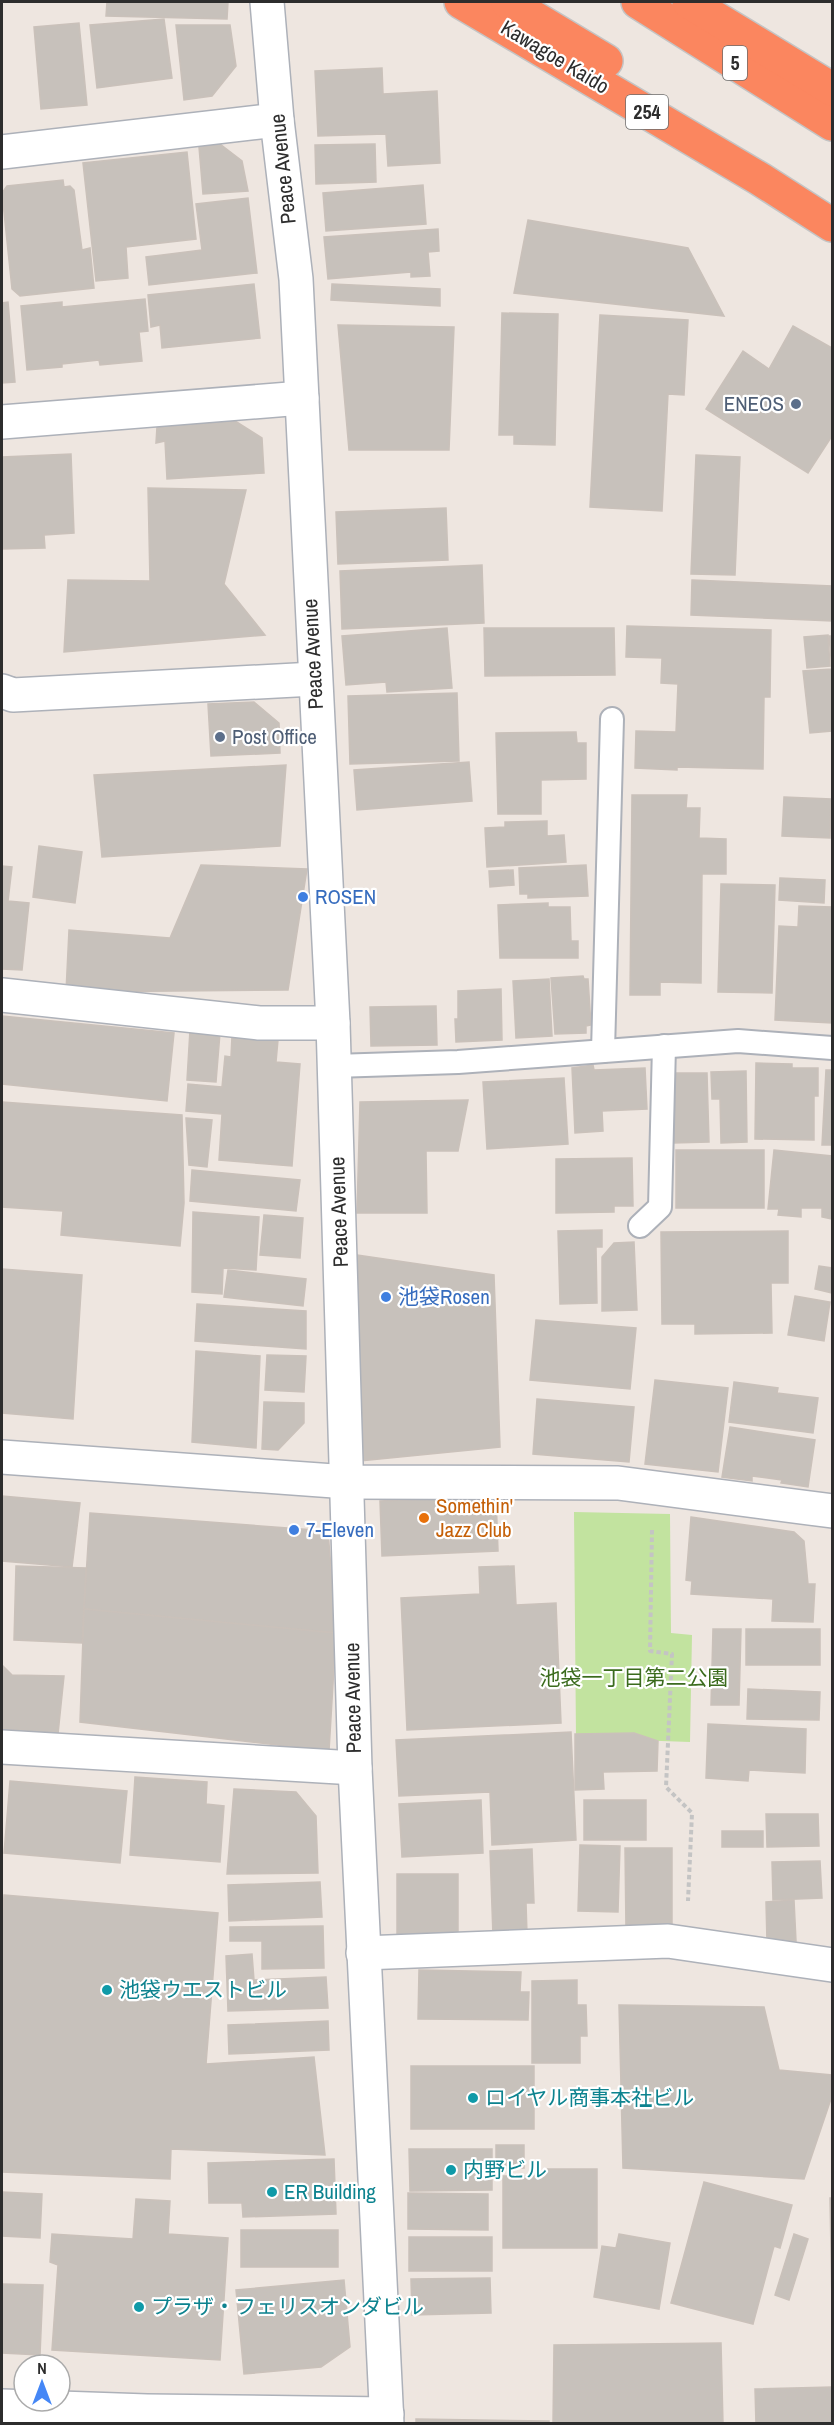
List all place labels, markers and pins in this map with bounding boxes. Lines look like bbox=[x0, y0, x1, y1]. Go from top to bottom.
place label: ENEOS bbox=[724, 389, 784, 418]
marker: ENEOS bbox=[789, 397, 803, 411]
place label: Post Office bbox=[232, 722, 317, 751]
marker: Post Office bbox=[213, 730, 227, 744]
place label: ROSEN bbox=[315, 882, 376, 911]
marker: ROSEN bbox=[296, 890, 310, 904]
place label: 池袋Rosen bbox=[398, 1282, 490, 1311]
marker: 池袋Rosen bbox=[379, 1290, 393, 1304]
place label: Somethin' Jazz Club bbox=[436, 1491, 513, 1544]
marker: Somethin' Jazz Club bbox=[417, 1511, 431, 1525]
place label: 7-Eleven bbox=[306, 1515, 374, 1544]
marker: 7-Eleven bbox=[287, 1523, 301, 1537]
place label: 池袋ウエストビル bbox=[119, 1975, 287, 2004]
marker: 池袋ウエストビル bbox=[100, 1983, 114, 1997]
place label: ロイヤル商事本社ビル bbox=[485, 2083, 694, 2112]
marker: ロイヤル商事本社ビル bbox=[466, 2091, 480, 2105]
place label: 内野ビル bbox=[463, 2155, 547, 2184]
marker: 内野ビル bbox=[444, 2163, 458, 2177]
place label: ER Building bbox=[284, 2177, 376, 2206]
marker: ER Building bbox=[265, 2185, 279, 2199]
place label: プラザ・フェリスオンダビル bbox=[151, 2292, 424, 2321]
marker: プラザ・フェリスオンダビル bbox=[132, 2300, 146, 2314]

